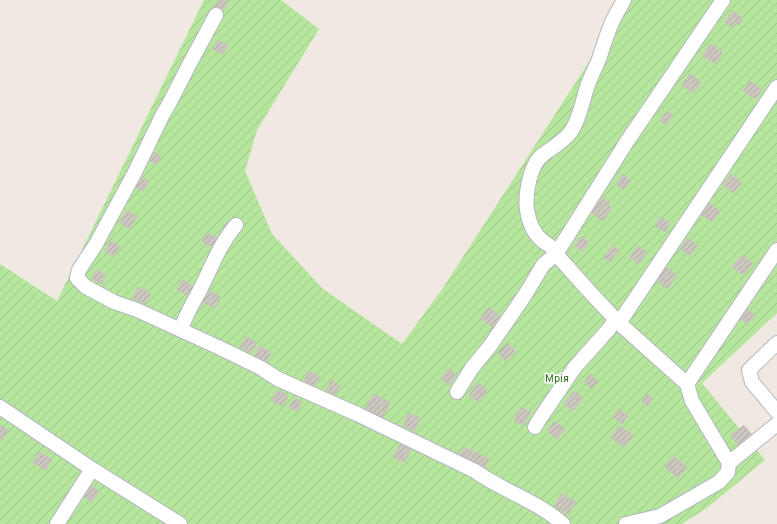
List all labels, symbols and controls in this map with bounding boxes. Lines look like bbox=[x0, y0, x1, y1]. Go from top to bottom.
park label: Мрія bbox=[545, 372, 569, 386]

